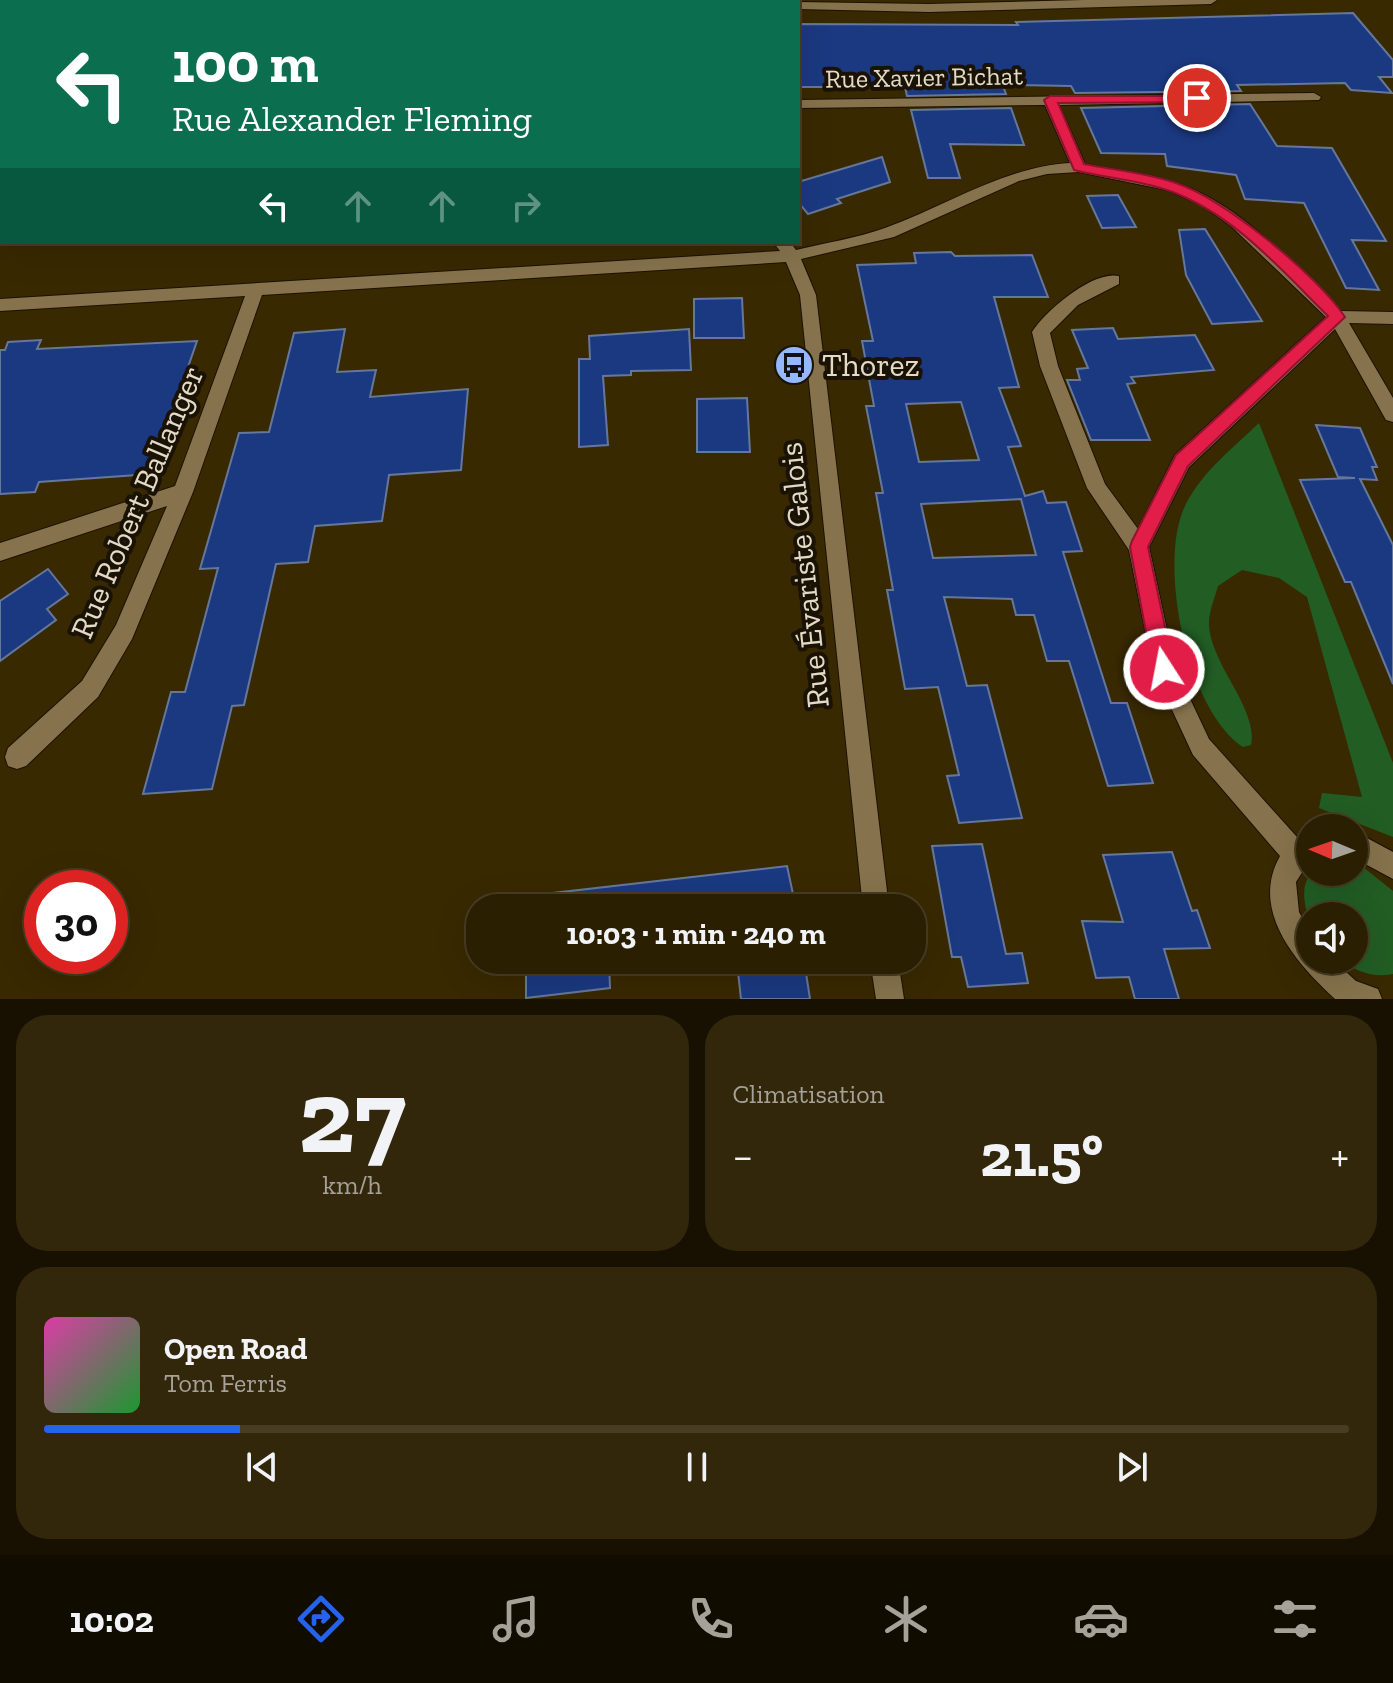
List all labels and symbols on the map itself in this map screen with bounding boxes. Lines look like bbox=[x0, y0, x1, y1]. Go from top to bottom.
street label: Rue Xavier Bichat bbox=[825, 59, 1023, 95]
pin bbox=[1163, 64, 1231, 132]
bus stop icon: Thorez bbox=[773, 344, 815, 386]
place label: Thorez bbox=[822, 346, 920, 384]
street label: Rue Robert Ballanger bbox=[62, 360, 212, 644]
street label: Rue Évariste Galois bbox=[771, 440, 837, 710]
position arrow bbox=[1122, 627, 1206, 711]
north arrow bbox=[1296, 814, 1368, 886]
speed limit sign: 30 bbox=[24, 870, 128, 974]

